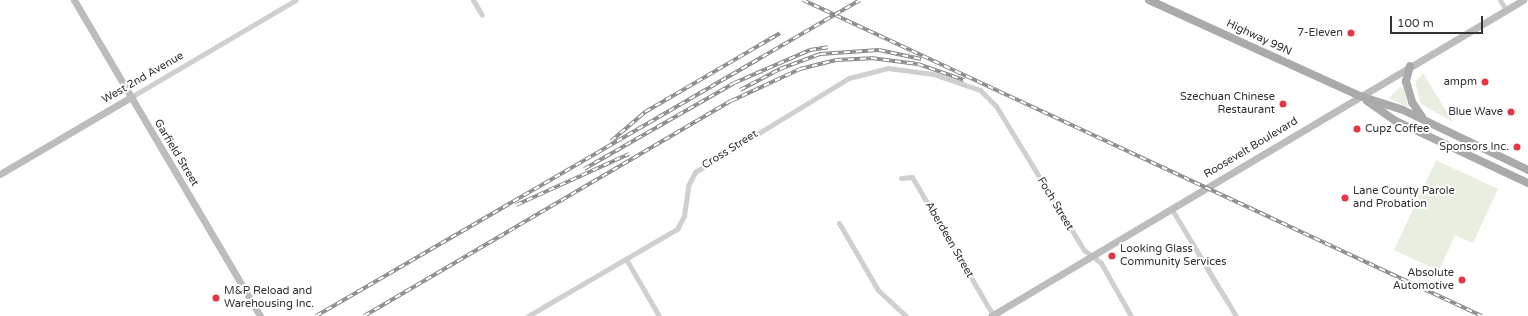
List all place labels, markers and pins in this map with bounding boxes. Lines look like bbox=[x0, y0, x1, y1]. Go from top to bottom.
place label: 7-Eleven bbox=[1297, 26, 1343, 40]
marker: 7-Eleven bbox=[1346, 28, 1356, 38]
place label: ampm bbox=[1444, 75, 1477, 89]
marker: ampm bbox=[1480, 77, 1490, 87]
place label: Szechuan Chinese Restaurant bbox=[1180, 91, 1275, 117]
marker: Szechuan Chinese Restaurant bbox=[1278, 99, 1288, 109]
place label: Blue Wave bbox=[1448, 105, 1503, 119]
marker: Blue Wave bbox=[1506, 107, 1516, 117]
place label: Cupz Coffee bbox=[1365, 122, 1429, 136]
marker: Cupz Coffee bbox=[1352, 124, 1362, 134]
place label: Sponsors Inc. bbox=[1439, 140, 1509, 154]
marker: Sponsors Inc. bbox=[1512, 142, 1522, 152]
place label: Lane County Parole and Probation bbox=[1353, 185, 1455, 211]
marker: Lane County Parole and Probation bbox=[1340, 193, 1350, 203]
place label: Looking Glass Community Services bbox=[1120, 243, 1226, 269]
marker: Looking Glass Community Services bbox=[1107, 251, 1117, 261]
place label: Absolute Automotive bbox=[1393, 267, 1454, 293]
marker: Absolute Automotive bbox=[1457, 275, 1467, 285]
place label: M&P Reload and Warehousing Inc. bbox=[224, 285, 314, 311]
marker: M&P Reload and Warehousing Inc. bbox=[211, 293, 221, 303]

